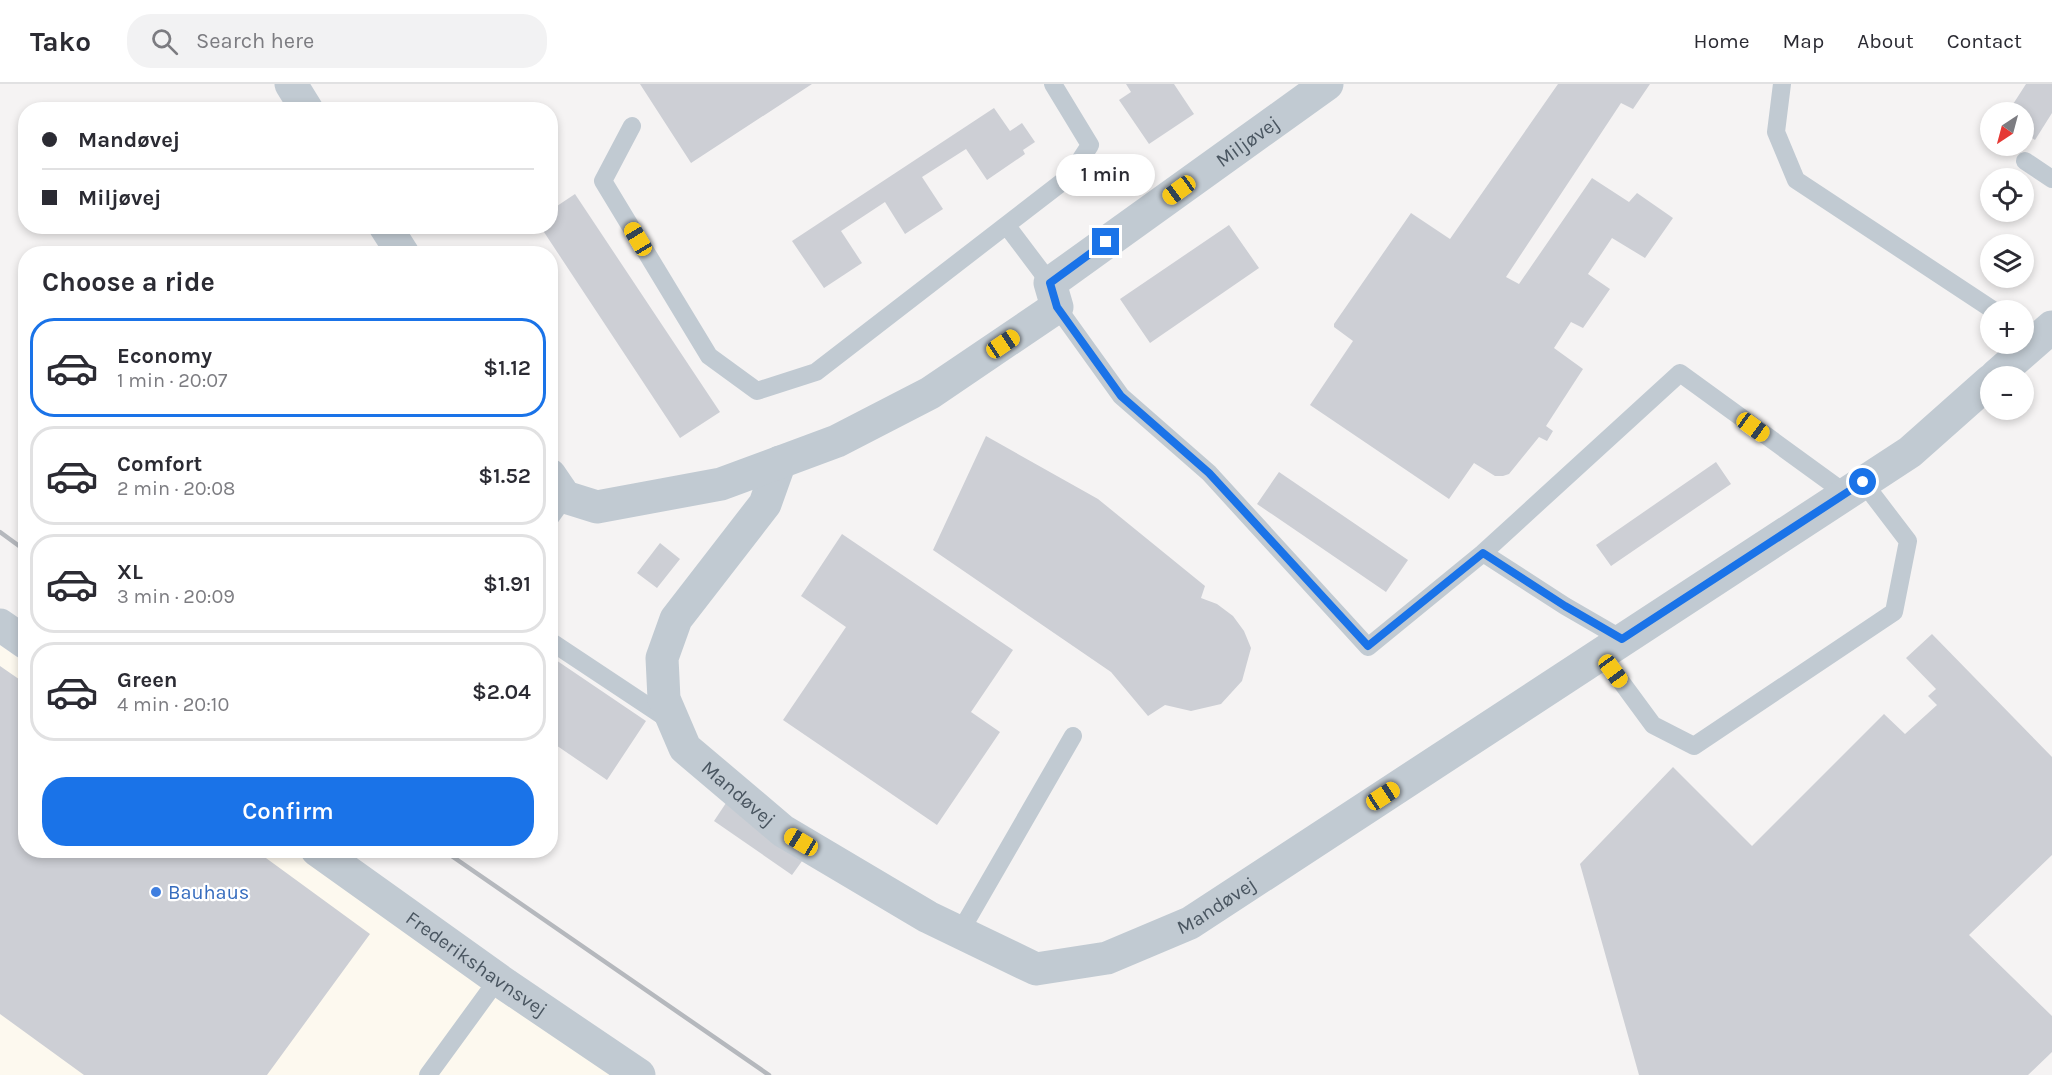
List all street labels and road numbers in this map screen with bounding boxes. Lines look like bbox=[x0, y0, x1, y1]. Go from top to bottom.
street label: Miljøvej bbox=[1212, 111, 1284, 172]
street label: Mandøvej bbox=[697, 756, 780, 831]
street label: Mandøvej bbox=[1173, 872, 1260, 939]
street label: Frederikshavnsvej bbox=[401, 906, 552, 1022]

